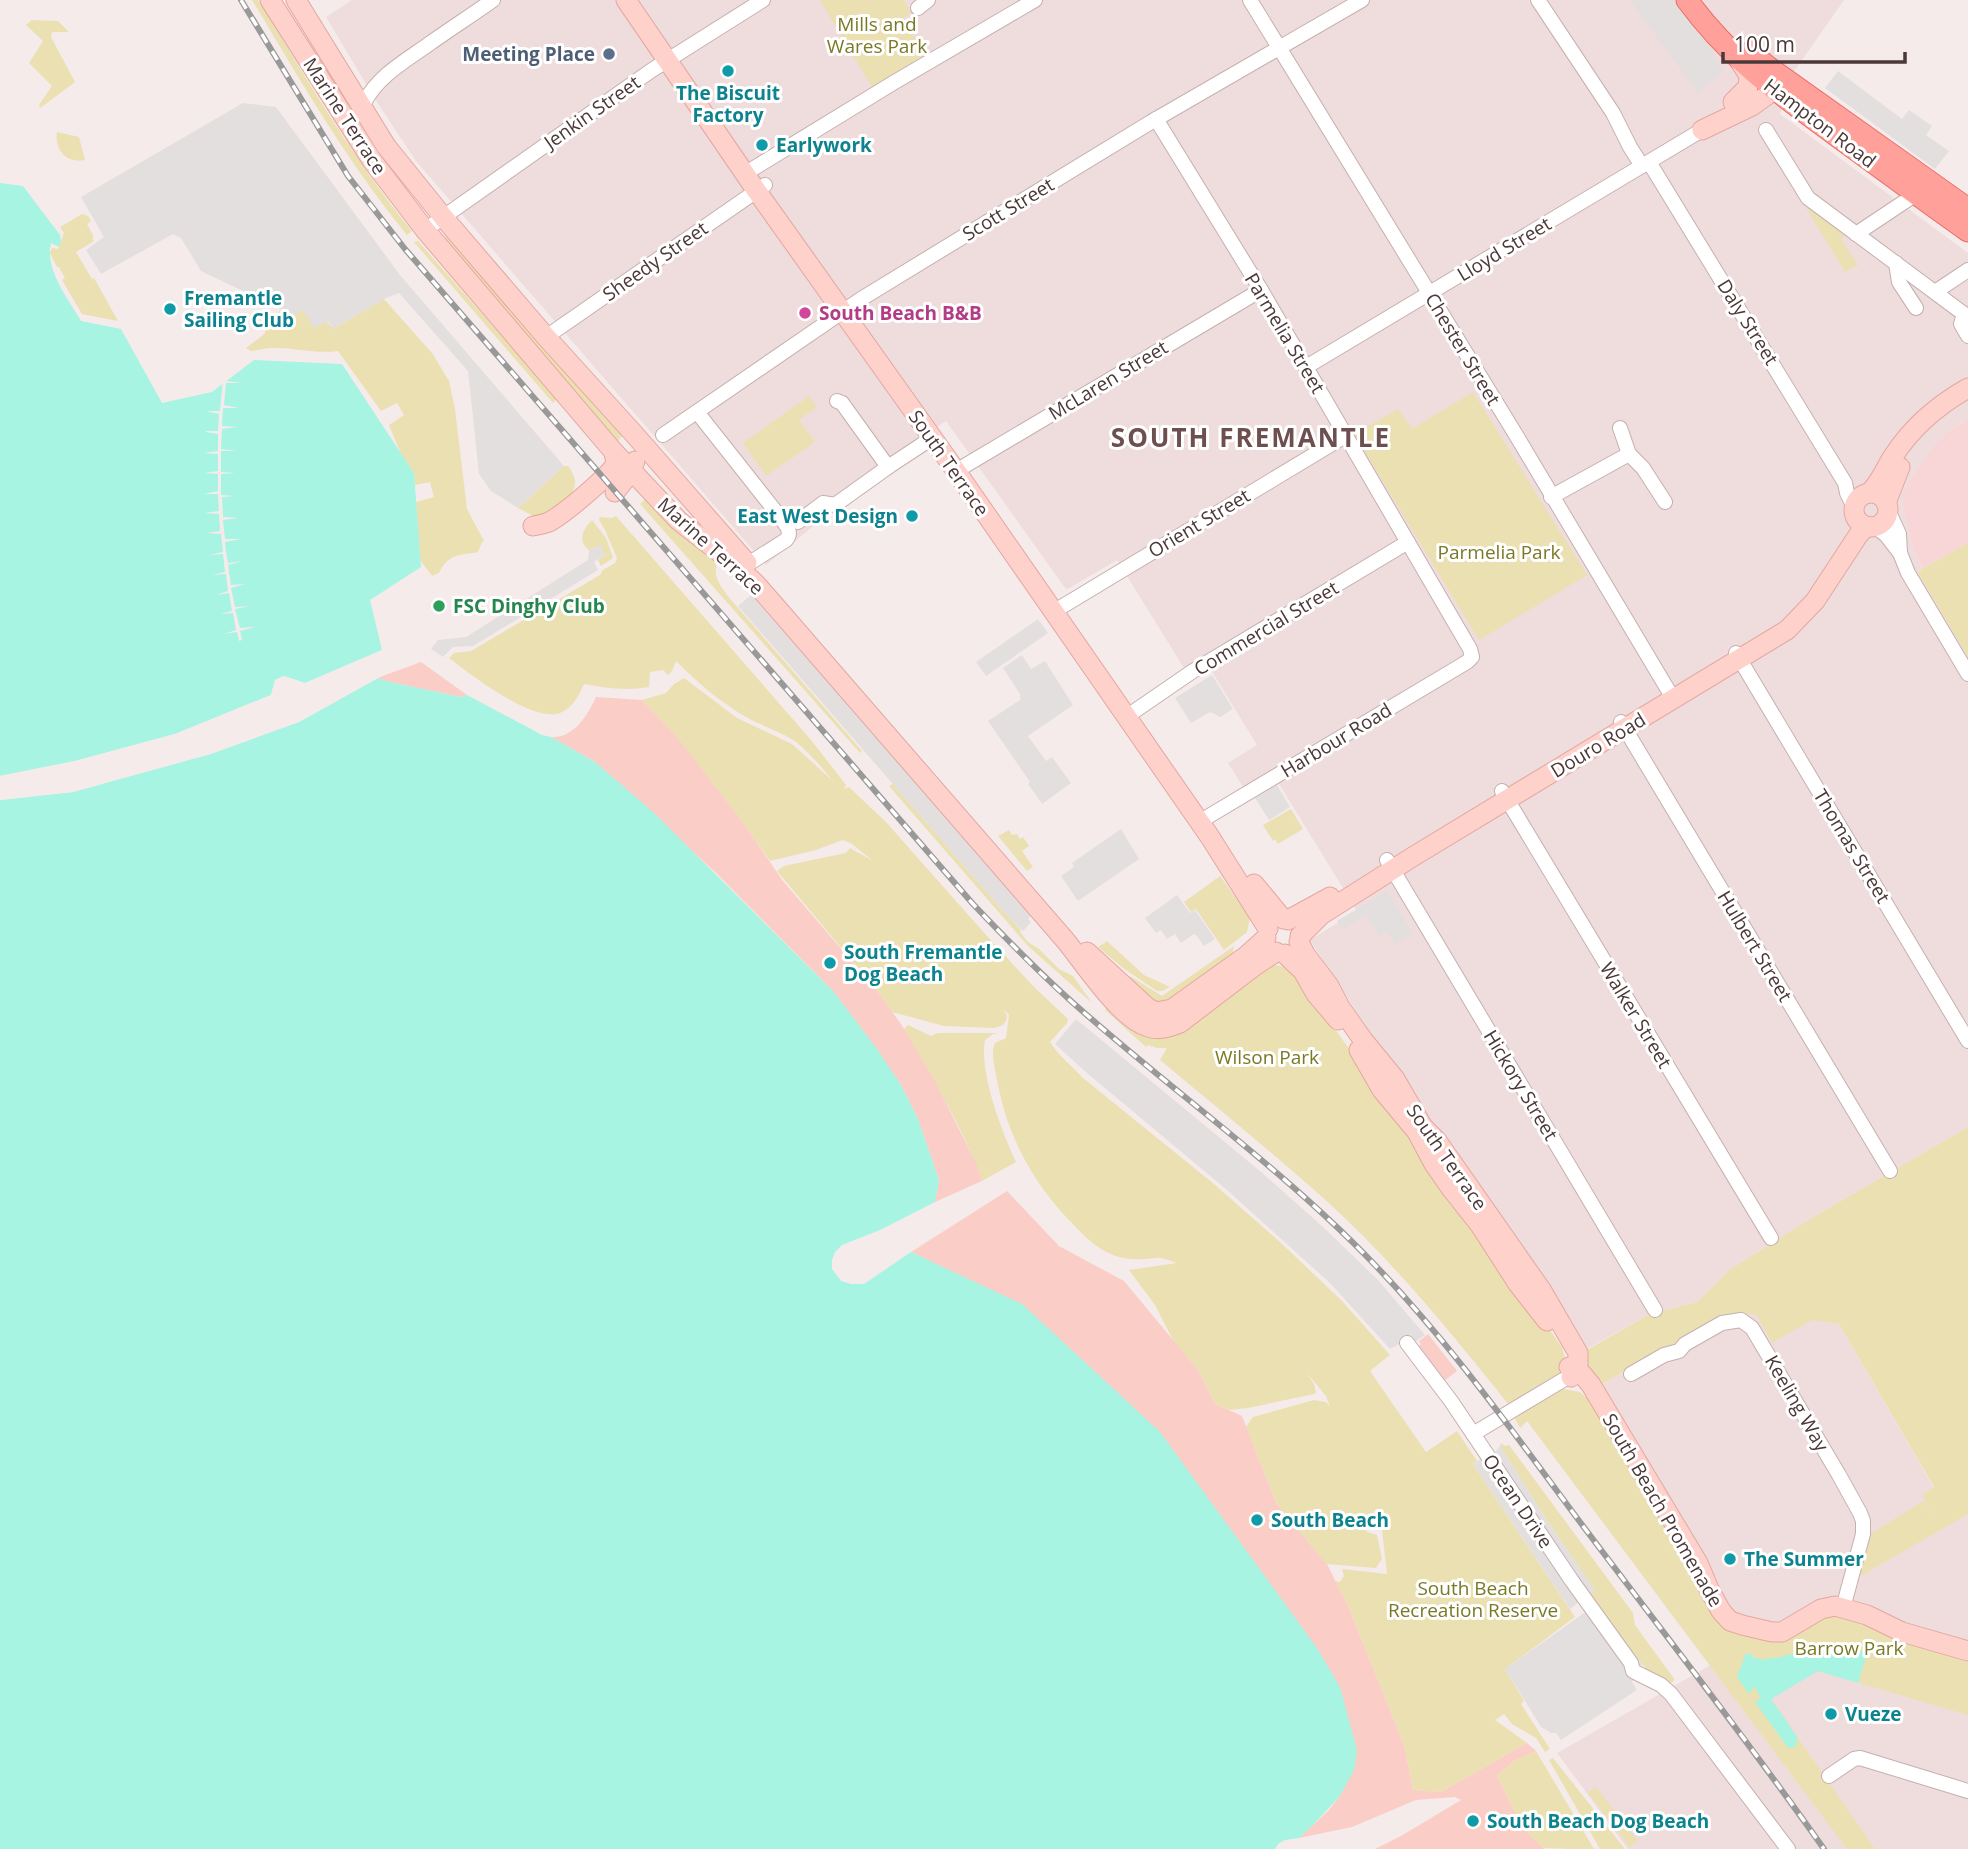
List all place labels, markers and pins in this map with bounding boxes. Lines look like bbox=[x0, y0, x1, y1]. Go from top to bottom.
place label: Meeting Place bbox=[462, 41, 595, 67]
marker: Meeting Place bbox=[601, 46, 617, 62]
marker: The Biscuit Factory bbox=[720, 63, 736, 79]
place label: The Biscuit Factory bbox=[676, 80, 780, 128]
place label: Earlywork bbox=[776, 132, 872, 158]
marker: Earlywork bbox=[754, 137, 770, 153]
place label: Fremantle Sailing Club bbox=[184, 285, 294, 333]
place label: South Beach B&B bbox=[819, 300, 982, 326]
marker: Fremantle Sailing Club bbox=[162, 301, 178, 317]
marker: South Beach B&B bbox=[797, 305, 813, 321]
place label: East West Design bbox=[737, 503, 898, 529]
marker: East West Design bbox=[904, 508, 920, 524]
place label: FSC Dinghy Club bbox=[453, 593, 605, 619]
marker: FSC Dinghy Club bbox=[431, 598, 447, 614]
place label: South Fremantle Dog Beach bbox=[844, 939, 1003, 987]
marker: South Fremantle Dog Beach bbox=[822, 955, 838, 971]
place label: South Beach bbox=[1271, 1507, 1389, 1533]
marker: South Beach bbox=[1249, 1512, 1265, 1528]
place label: The Summer bbox=[1744, 1546, 1864, 1572]
marker: The Summer bbox=[1722, 1551, 1738, 1567]
place label: Vueze bbox=[1845, 1701, 1902, 1727]
marker: Vueze bbox=[1823, 1706, 1839, 1722]
place label: South Beach Dog Beach bbox=[1487, 1808, 1709, 1834]
marker: South Beach Dog Beach bbox=[1465, 1813, 1481, 1829]

